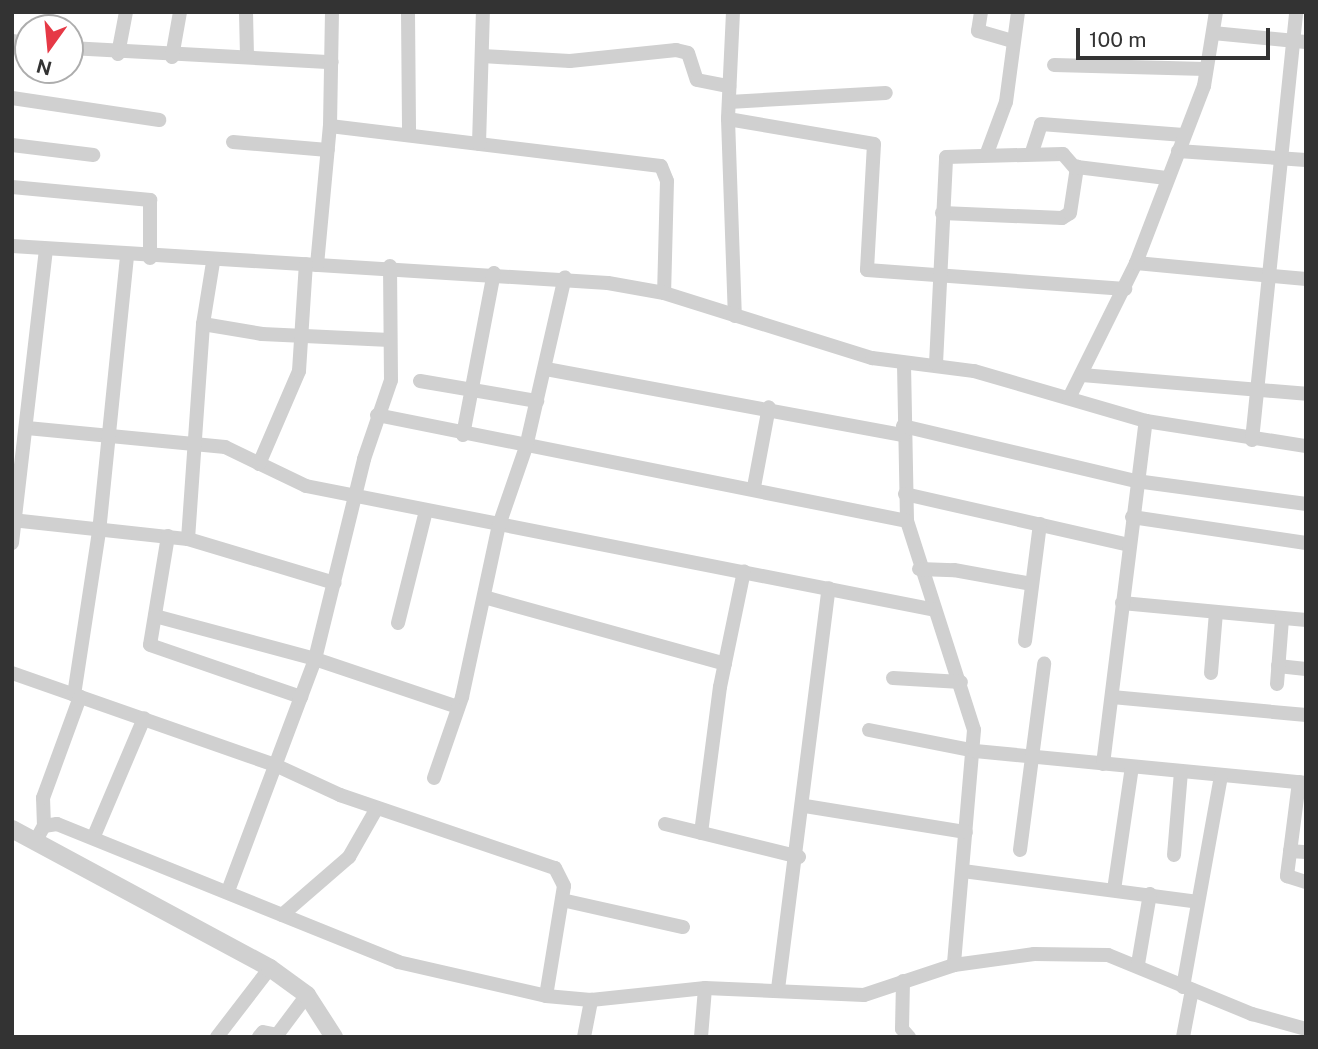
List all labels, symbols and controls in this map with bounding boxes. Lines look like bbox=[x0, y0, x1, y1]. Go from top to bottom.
north arrow bbox=[14, 14, 84, 84]
scale bar bbox=[1080, 14, 1274, 58]
text: 100 m bbox=[1089, 27, 1146, 52]
text: N bbox=[34, 55, 54, 80]

